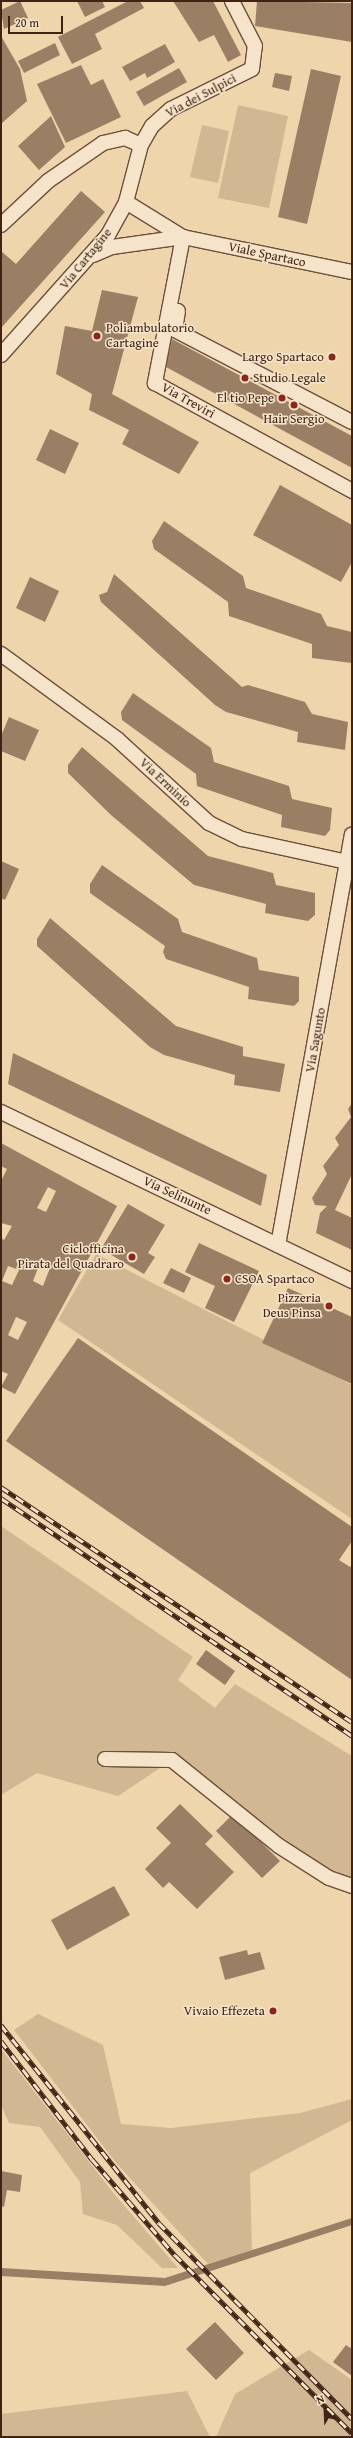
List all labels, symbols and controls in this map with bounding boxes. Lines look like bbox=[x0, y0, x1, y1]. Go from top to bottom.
scale bar bbox=[10, 8, 65, 34]
text: 20 m bbox=[15, 14, 39, 31]
street label: Via dei Sulpici bbox=[163, 71, 239, 121]
street label: Via Cartagine bbox=[57, 225, 115, 293]
street label: Viale Spartaco bbox=[227, 239, 307, 271]
place label: Poliambulatorio Cartagine bbox=[106, 321, 194, 352]
marker: Poliambulatorio Cartagine bbox=[91, 330, 103, 342]
place label: Largo Spartaco bbox=[242, 349, 324, 365]
marker: Largo Spartaco bbox=[327, 352, 337, 362]
place label: Studio Legale bbox=[253, 370, 326, 386]
marker: Studio Legale bbox=[240, 373, 250, 383]
street label: Via Treviri bbox=[158, 380, 218, 422]
place label: El tio Pepe bbox=[217, 390, 274, 406]
marker: El tio Pepe bbox=[277, 393, 287, 403]
marker: Hair Sergio bbox=[289, 400, 299, 410]
place label: Hair Sergio bbox=[263, 411, 325, 427]
street label: Via Erminio bbox=[136, 755, 194, 811]
street label: Via Sagunto bbox=[303, 1006, 329, 1074]
street label: Via Selinunte bbox=[141, 1173, 213, 1219]
place label: Ciclofficina Pirata del Quadraro bbox=[18, 1242, 124, 1273]
marker: Ciclofficina Pirata del Quadraro bbox=[127, 1252, 137, 1262]
place label: CSOA Spartaco bbox=[235, 1271, 315, 1287]
marker: CSOA Spartaco bbox=[222, 1274, 232, 1284]
place label: Pizzeria Deus Pinsa bbox=[263, 1291, 321, 1322]
marker: Pizzeria Deus Pinsa bbox=[324, 1301, 334, 1311]
place label: Vivaio Effezeta bbox=[184, 2003, 265, 2019]
marker: Vivaio Effezeta bbox=[268, 2006, 278, 2016]
north arrow bbox=[305, 2390, 345, 2430]
text: N bbox=[313, 2390, 327, 2408]

